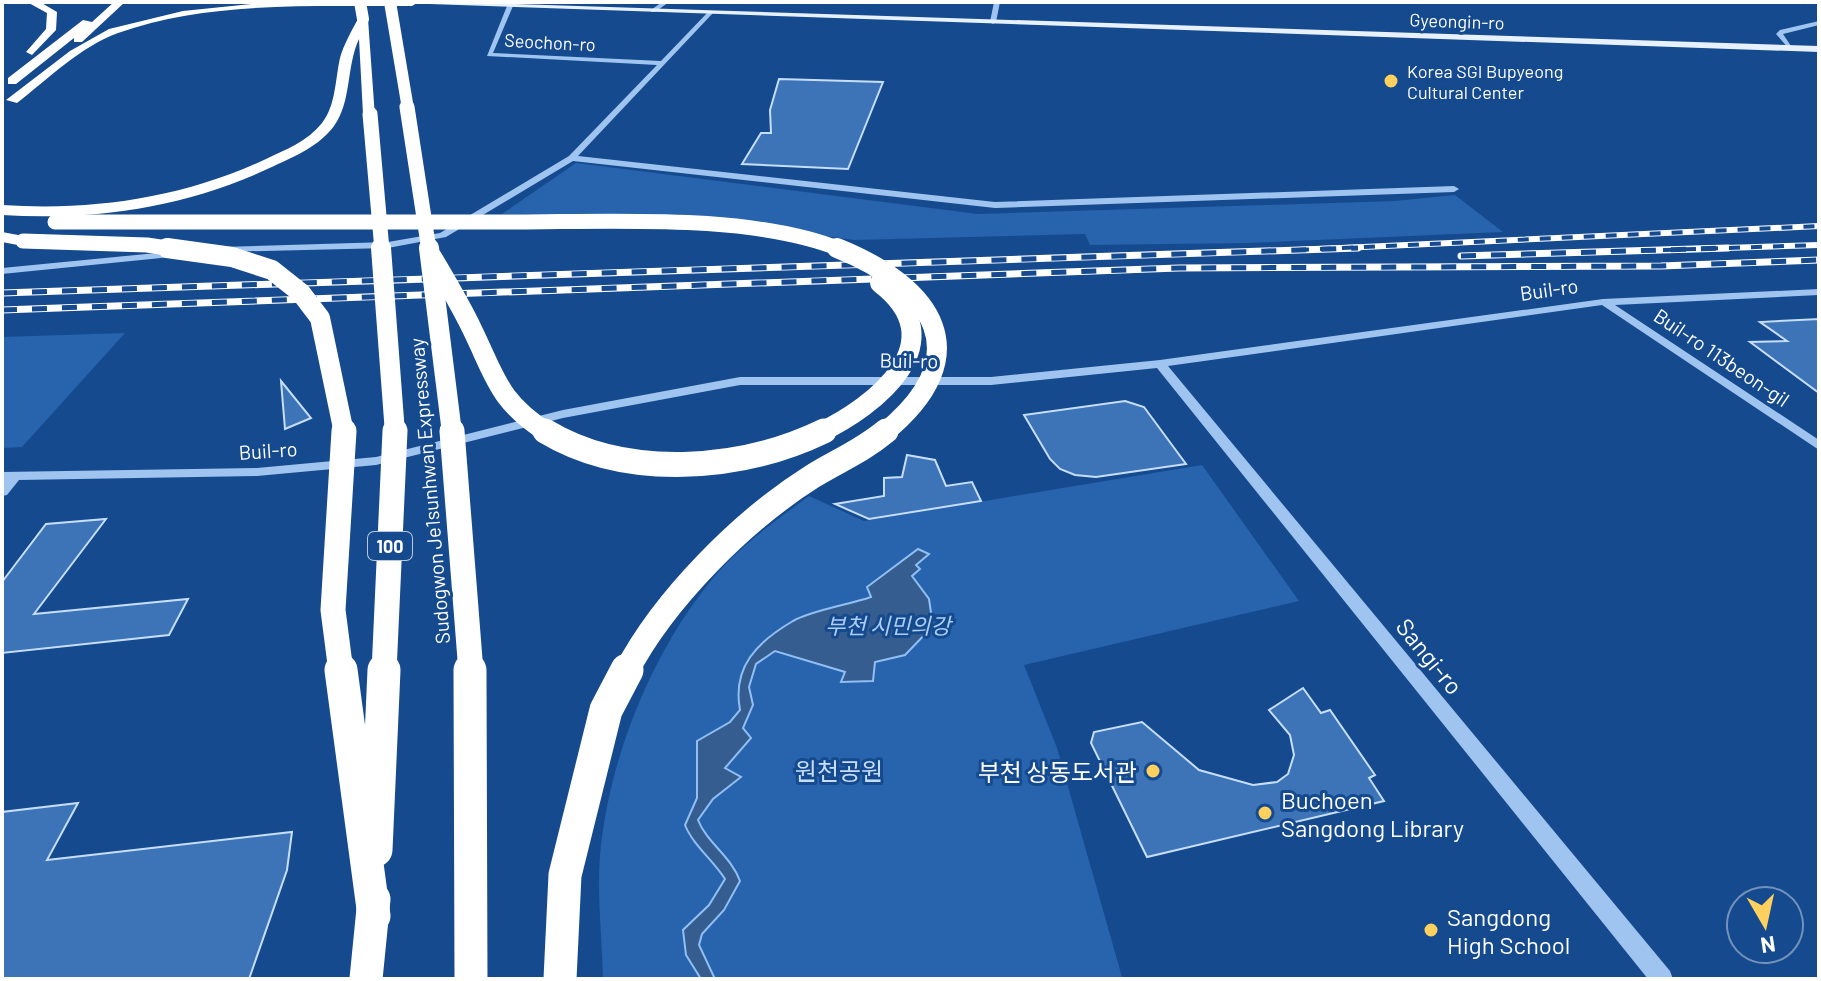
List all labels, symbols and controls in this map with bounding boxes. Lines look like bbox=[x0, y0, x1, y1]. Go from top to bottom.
street label: Gyeongin-ro bbox=[1409, 8, 1505, 34]
street label: Seochon-ro bbox=[504, 29, 596, 55]
place label: Korea SGI Bupyeong Cultural Center bbox=[1407, 60, 1563, 103]
marker: Korea SGI Bupyeong Cultural Center bbox=[1382, 72, 1400, 90]
street label: Buil-ro bbox=[1518, 273, 1580, 305]
street label: Buil-ro 113beon-gil bbox=[1650, 303, 1794, 411]
street label: Sudogwon Je1sunhwan Expressway bbox=[404, 337, 454, 645]
street label: Buil-ro bbox=[879, 347, 939, 373]
street label: Buil-ro bbox=[238, 436, 298, 464]
road number: 100 bbox=[368, 532, 412, 560]
water label: 부천 시민의강 bbox=[825, 612, 954, 638]
street label: Sangi-ro bbox=[1391, 612, 1469, 700]
park label: 원천공원 bbox=[795, 756, 883, 785]
place label: 부천 상동도서관 bbox=[978, 757, 1137, 786]
marker: 부천 상동도서관 bbox=[1144, 762, 1162, 780]
place label: Buchoen Sangdong Library bbox=[1281, 785, 1464, 842]
marker: Buchoen Sangdong Library bbox=[1256, 804, 1274, 822]
north arrow bbox=[1725, 885, 1805, 965]
place label: Sangdong High School bbox=[1447, 902, 1570, 959]
marker: Sangdong High School bbox=[1422, 921, 1440, 939]
text: N bbox=[1759, 932, 1778, 960]

